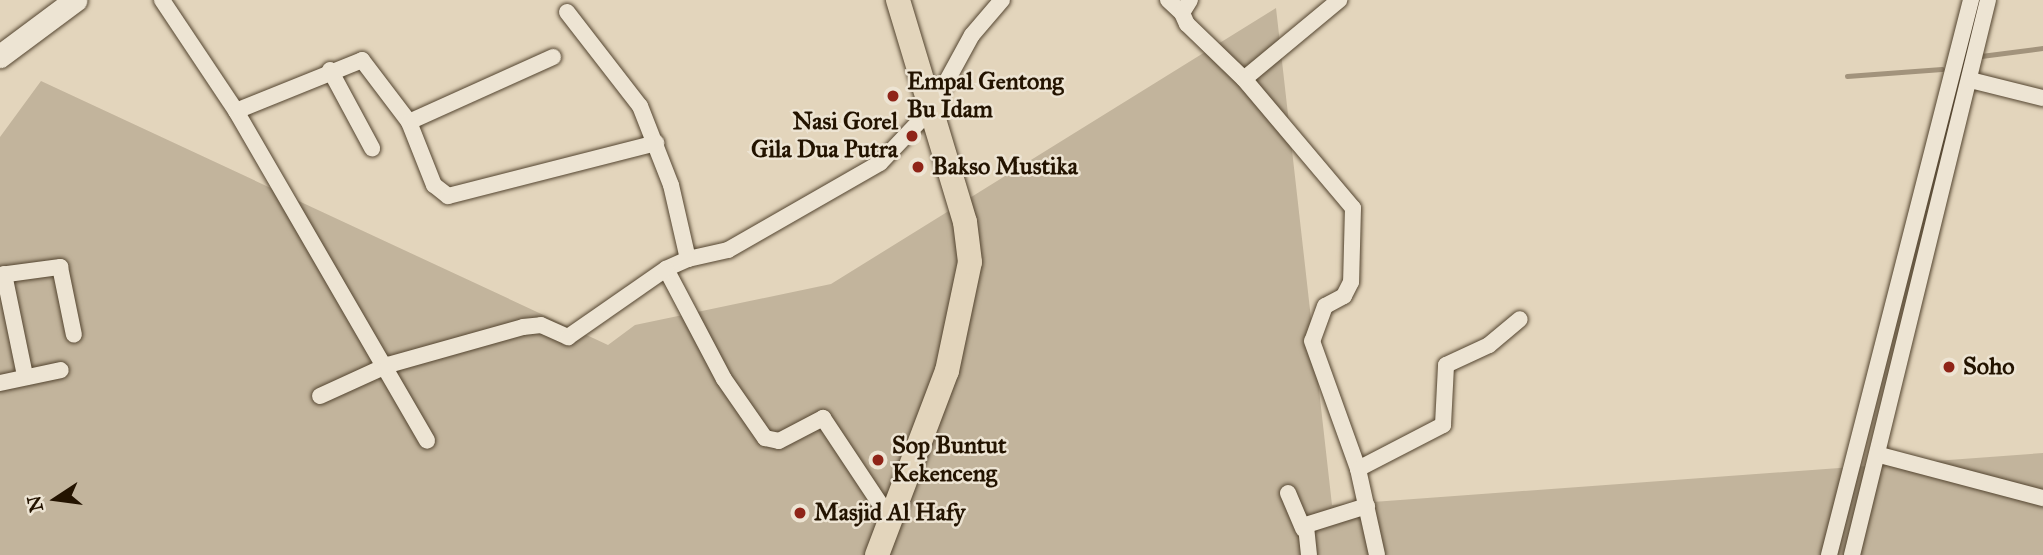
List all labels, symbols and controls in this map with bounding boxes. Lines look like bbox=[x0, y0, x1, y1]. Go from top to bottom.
place label: Empal Gentong Bu Idam bbox=[907, 68, 1064, 124]
marker: Empal Gentong Bu Idam bbox=[885, 88, 901, 104]
place label: Nasi Gorel Gila Dua Putra bbox=[751, 108, 898, 164]
marker: Nasi Gorel Gila Dua Putra bbox=[904, 128, 920, 144]
place label: Bakso Mustika bbox=[932, 153, 1078, 181]
marker: Bakso Mustika bbox=[910, 159, 926, 175]
place label: Soho bbox=[1963, 353, 2014, 381]
marker: Soho bbox=[1941, 359, 1957, 375]
place label: Sop Buntut Kekenceng bbox=[892, 432, 1007, 488]
marker: Sop Buntut Kekenceng bbox=[870, 452, 886, 468]
north arrow bbox=[21, 464, 91, 534]
text: N bbox=[22, 493, 48, 514]
place label: Masjid Al Hafy bbox=[814, 499, 965, 527]
marker: Masjid Al Hafy bbox=[792, 505, 808, 521]

